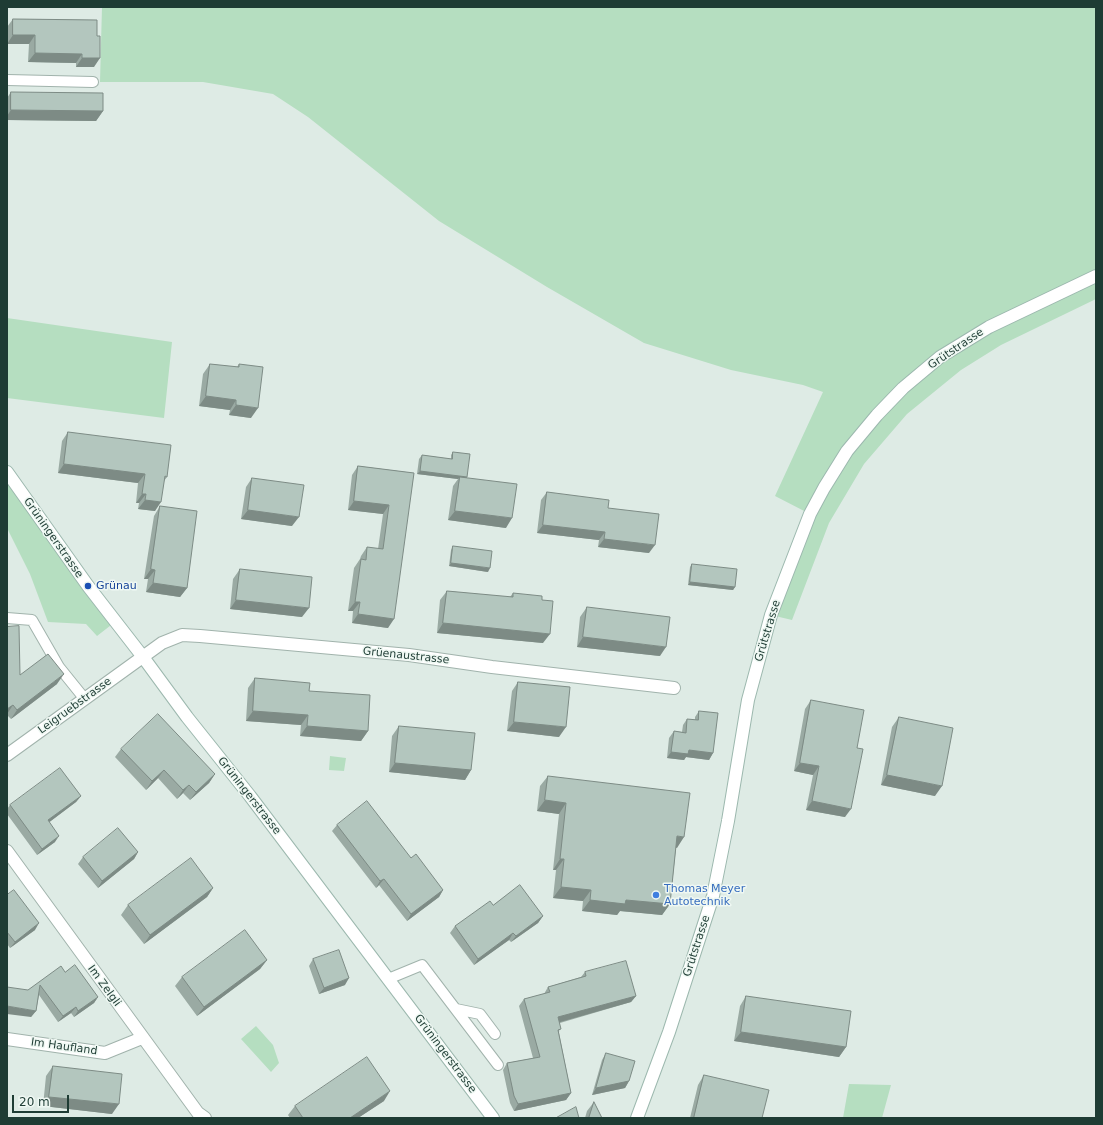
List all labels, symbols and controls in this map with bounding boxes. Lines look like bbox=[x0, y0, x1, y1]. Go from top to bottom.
street label: Grütstrasse bbox=[926, 326, 986, 372]
street label: Grüningerstrasse bbox=[20, 495, 86, 581]
place label: Grünau bbox=[96, 579, 137, 593]
marker: Grünau bbox=[83, 581, 93, 591]
street label: Grütstrasse bbox=[752, 599, 784, 663]
street label: Grüenaustrasse bbox=[362, 645, 450, 667]
street label: Leigruebstrasse bbox=[36, 675, 114, 737]
street label: Grüningerstrasse bbox=[215, 755, 283, 837]
place label: Thomas Meyer Autotechnik bbox=[664, 882, 745, 908]
marker: Thomas Meyer Autotechnik bbox=[651, 890, 661, 900]
street label: Grütstrasse bbox=[681, 914, 713, 978]
street label: Im Zelgli bbox=[85, 963, 123, 1009]
street label: Grüningerstrasse bbox=[411, 1012, 479, 1096]
street label: Im Haufland bbox=[30, 1036, 98, 1058]
scale bar bbox=[14, 1087, 71, 1113]
text: 20 m bbox=[19, 1095, 50, 1109]

